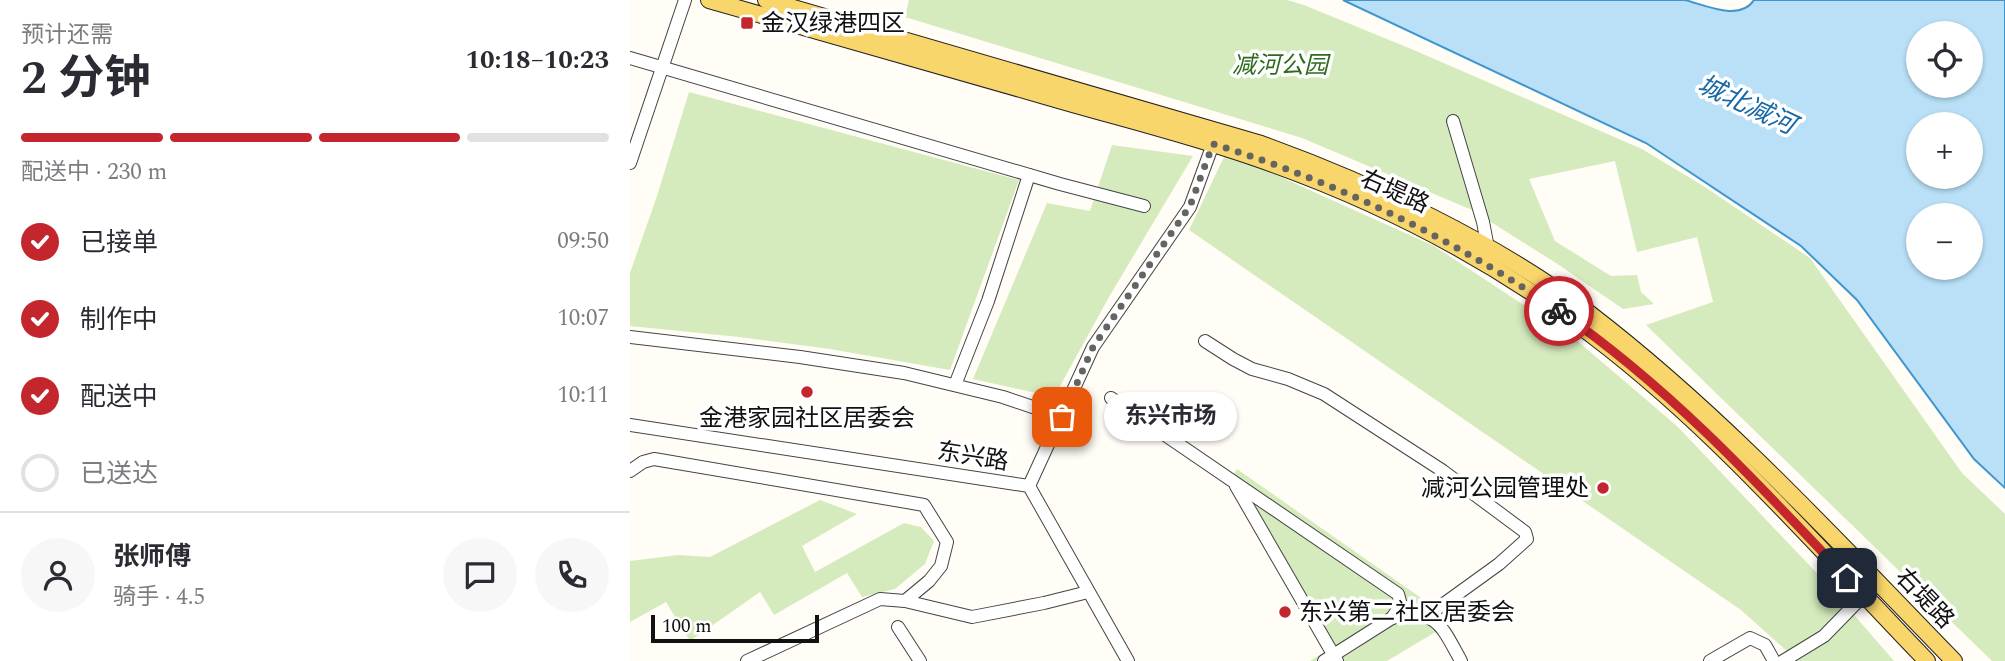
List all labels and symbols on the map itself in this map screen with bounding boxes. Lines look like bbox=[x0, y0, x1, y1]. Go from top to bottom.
place label: 金汉绿港四区 bbox=[761, 6, 905, 42]
marker: 金汉绿港四区 bbox=[739, 15, 755, 31]
park label: 减河公园 bbox=[1232, 48, 1331, 84]
water label: 城北减河 bbox=[1691, 65, 1807, 147]
street label: 右堤路 bbox=[1354, 161, 1435, 223]
courier bbox=[1524, 276, 1594, 346]
marker: 金港家园社区居委会 bbox=[799, 384, 815, 400]
pin bbox=[1032, 387, 1092, 447]
callout: 东兴市场 bbox=[1104, 392, 1237, 442]
place label: 金港家园社区居委会 bbox=[699, 401, 915, 437]
street label: 东兴路 bbox=[934, 434, 1011, 480]
place label: 减河公园管理处 bbox=[1421, 471, 1589, 507]
marker: 减河公园管理处 bbox=[1595, 480, 1611, 496]
pin bbox=[1817, 548, 1877, 608]
street label: 右堤路 bbox=[1886, 560, 1962, 637]
place label: 东兴第二社区居委会 bbox=[1299, 595, 1515, 631]
marker: 东兴第二社区居委会 bbox=[1277, 604, 1293, 620]
scale bar bbox=[651, 612, 819, 644]

